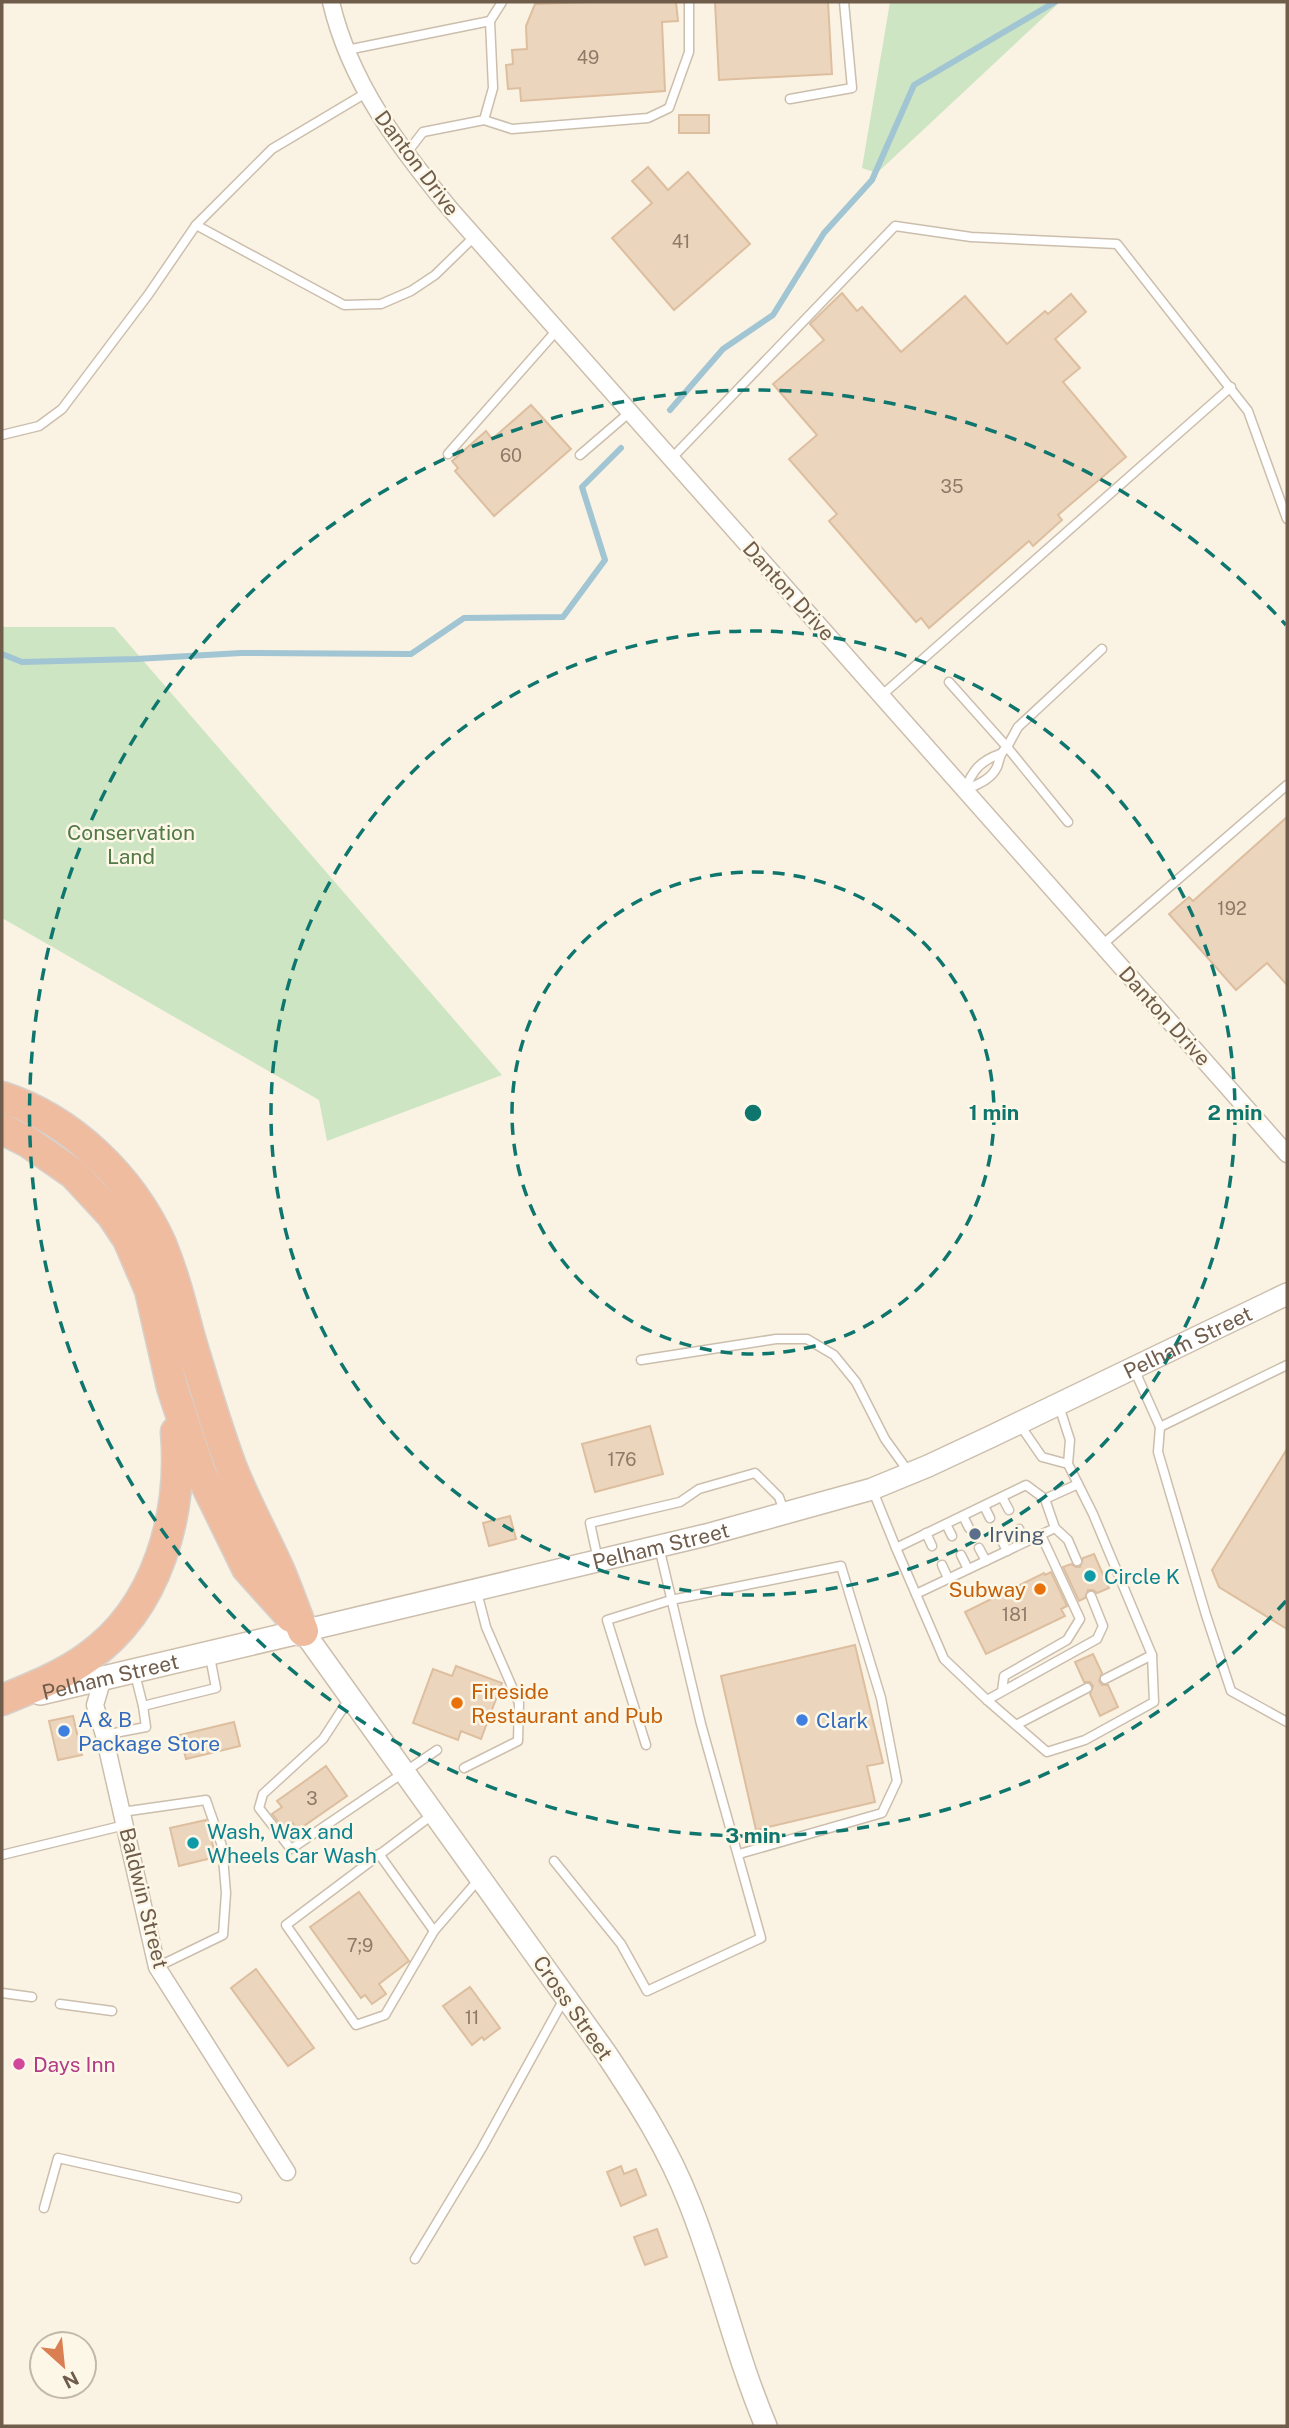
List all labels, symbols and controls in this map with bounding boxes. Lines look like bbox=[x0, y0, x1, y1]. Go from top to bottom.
house number: 49 bbox=[577, 47, 599, 68]
street label: Danton Drive bbox=[369, 106, 465, 220]
house number: 41 bbox=[672, 231, 690, 252]
house number: 60 bbox=[500, 445, 522, 466]
house number: 35 bbox=[941, 476, 963, 497]
street label: Danton Drive bbox=[738, 536, 840, 646]
park label: Conservation Land bbox=[67, 820, 195, 869]
house number: 192 bbox=[1217, 898, 1247, 919]
street label: Danton Drive bbox=[1114, 961, 1216, 1071]
text: 1 min bbox=[969, 1100, 1019, 1125]
text: 2 min bbox=[1207, 1100, 1263, 1125]
centre of rings bbox=[741, 1101, 765, 1125]
street label: Pelham Street bbox=[1119, 1300, 1256, 1383]
house number: 176 bbox=[608, 1449, 637, 1470]
street label: Pelham Street bbox=[590, 1517, 732, 1574]
place label: Irving bbox=[989, 1522, 1045, 1547]
marker: Irving bbox=[967, 1526, 983, 1542]
place label: Circle K bbox=[1104, 1564, 1180, 1589]
marker: Circle K bbox=[1082, 1568, 1098, 1584]
place label: Subway bbox=[949, 1577, 1026, 1602]
marker: Subway bbox=[1032, 1581, 1048, 1597]
house number: 181 bbox=[1002, 1604, 1028, 1625]
street label: Pelham Street bbox=[39, 1648, 181, 1705]
place label: Fireside Restaurant and Pub bbox=[471, 1679, 663, 1728]
marker: Fireside Restaurant and Pub bbox=[449, 1695, 465, 1711]
place label: A & B Package Store bbox=[78, 1707, 220, 1756]
place label: Clark bbox=[816, 1708, 869, 1733]
marker: Clark bbox=[794, 1712, 810, 1728]
marker: A & B Package Store bbox=[56, 1723, 72, 1739]
house number: 3 bbox=[306, 1788, 318, 1809]
place label: Wash, Wax and Wheels Car Wash bbox=[207, 1819, 377, 1868]
text: 3 min bbox=[725, 1823, 781, 1848]
street label: Baldwin Street bbox=[114, 1825, 174, 1971]
marker: Wash, Wax and Wheels Car Wash bbox=[185, 1835, 201, 1851]
house number: 7;9 bbox=[347, 1935, 373, 1956]
street label: Cross Street bbox=[528, 1951, 618, 2065]
house number: 11 bbox=[465, 2007, 479, 2028]
place label: Days Inn bbox=[33, 2052, 116, 2077]
marker: Days Inn bbox=[11, 2056, 27, 2072]
north arrow bbox=[28, 2330, 98, 2400]
text: N bbox=[59, 2367, 82, 2393]

